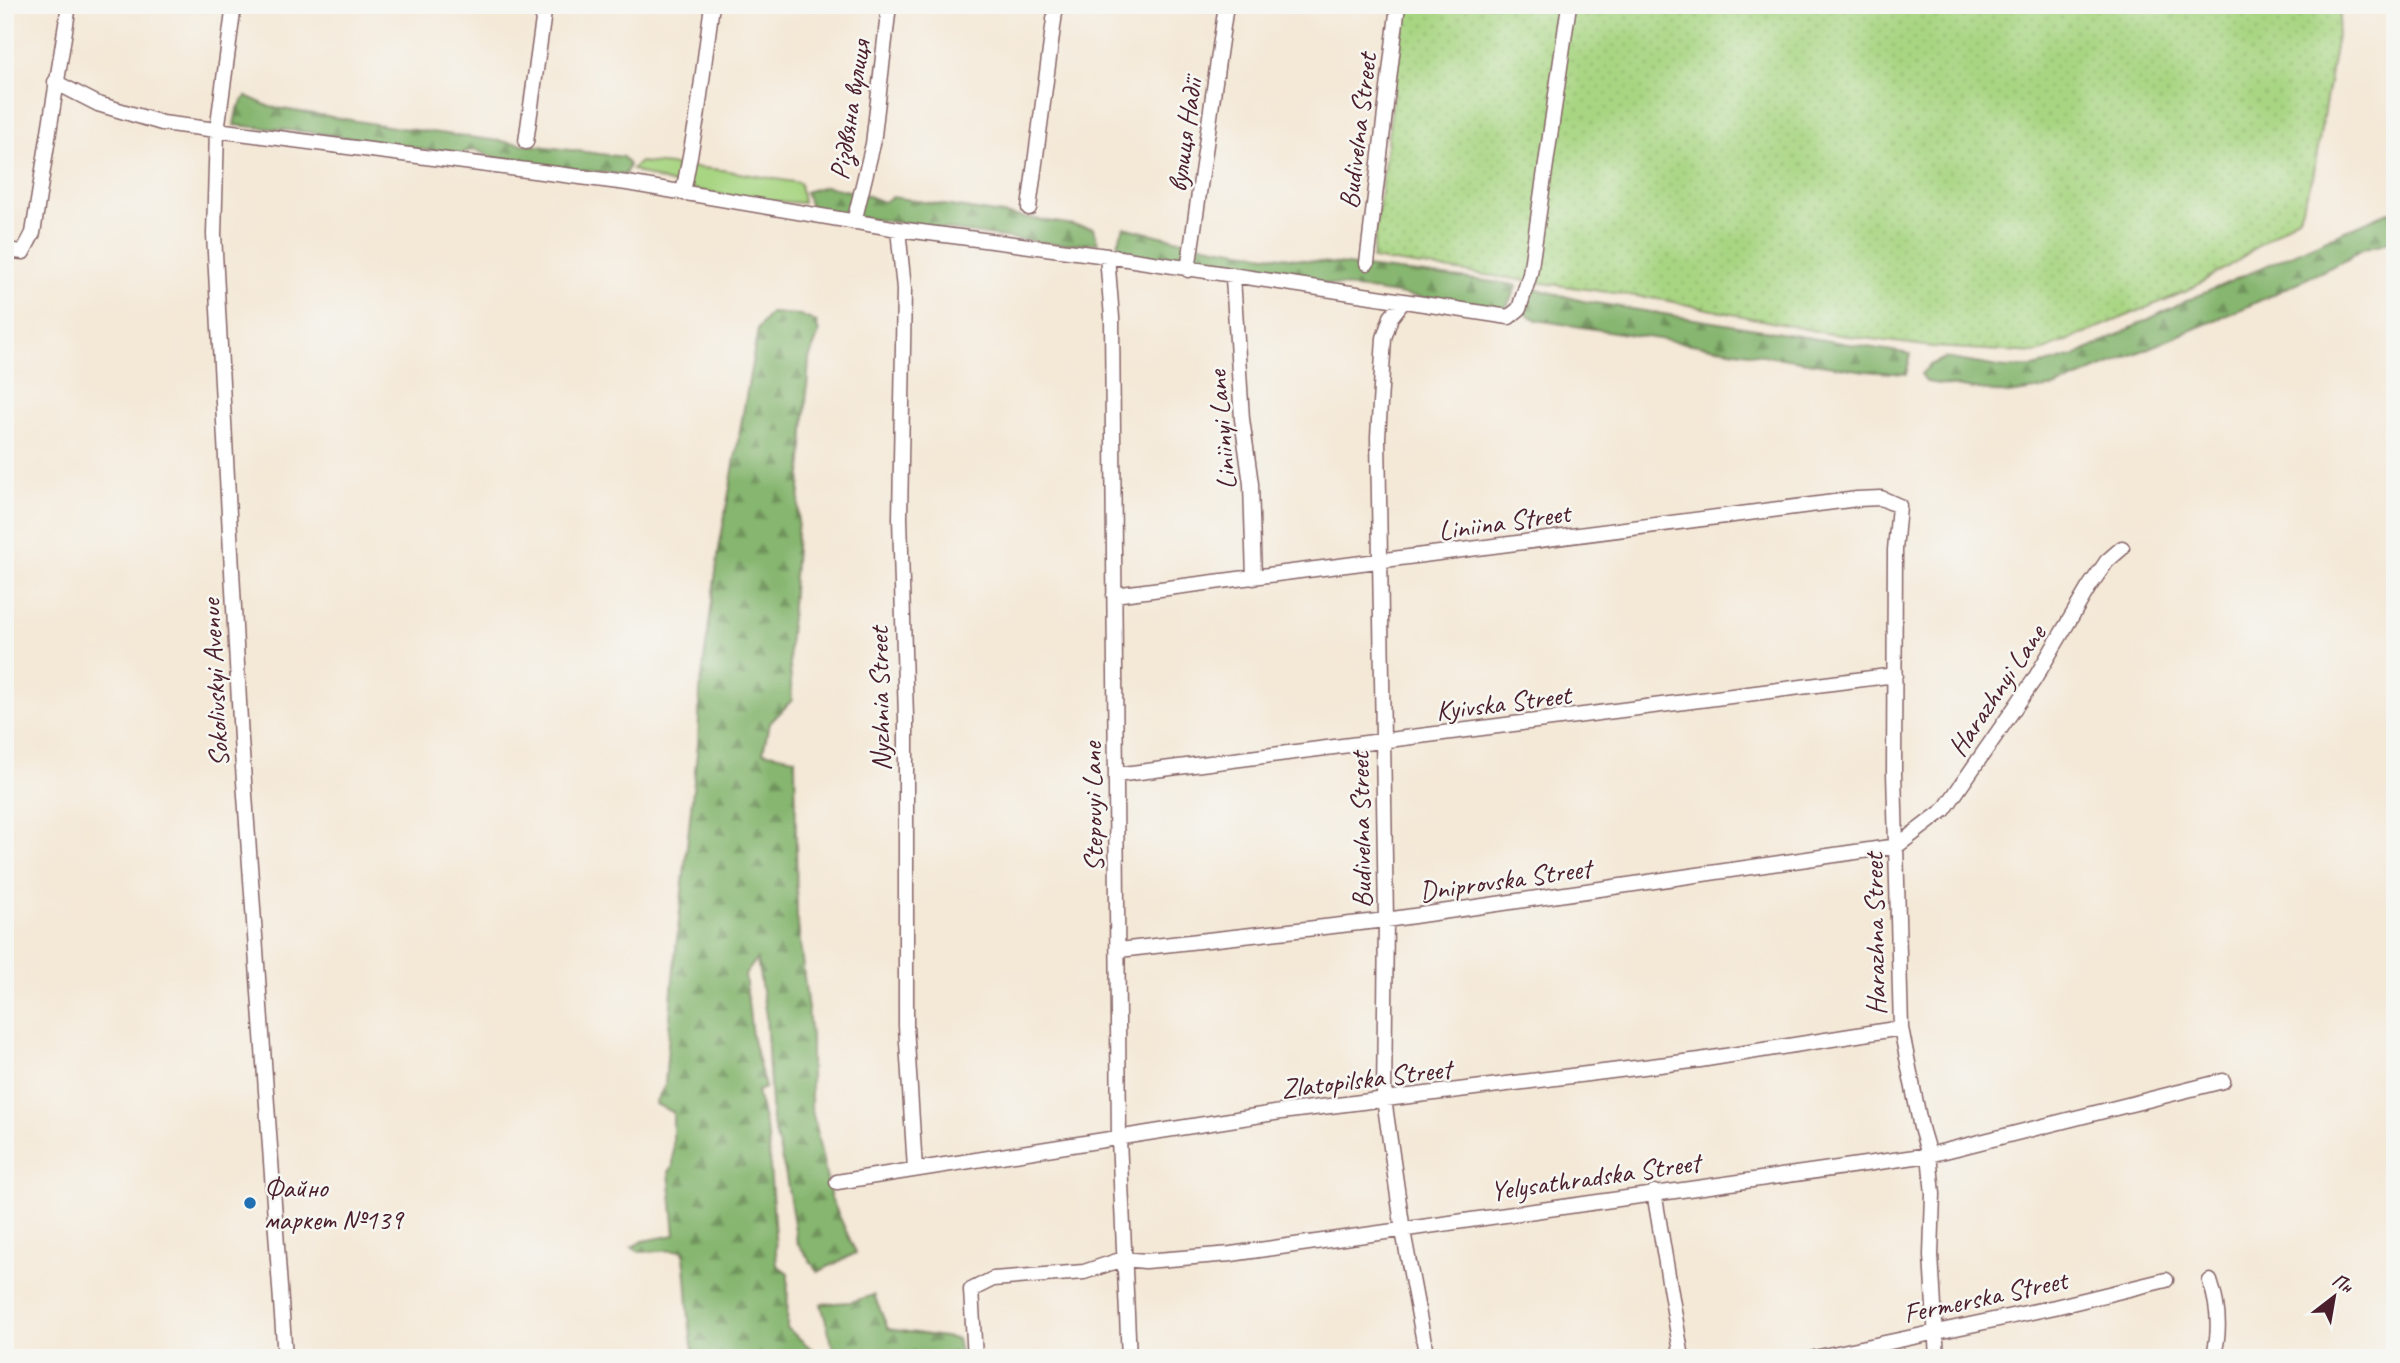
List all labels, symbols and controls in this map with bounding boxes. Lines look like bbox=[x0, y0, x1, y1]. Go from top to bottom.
street label: Різдвяна вулиця bbox=[821, 36, 879, 183]
street label: Budivelna Street bbox=[1331, 49, 1385, 211]
street label: вулиця Надії bbox=[1159, 71, 1210, 194]
street label: Liniinyi Lane bbox=[1199, 367, 1244, 491]
street label: Liniina Street bbox=[1436, 495, 1575, 548]
street label: Sokolivskyi Avenue bbox=[193, 596, 236, 768]
street label: Harazhnyi Lane bbox=[1940, 616, 2054, 763]
street label: Nyzhnia Street bbox=[861, 624, 898, 771]
street label: Kyivska Street bbox=[1434, 677, 1575, 728]
street label: Stepovyi Lane bbox=[1074, 740, 1111, 872]
street label: Budivelna Street bbox=[1342, 749, 1379, 908]
street label: Dniprovska Street bbox=[1417, 850, 1597, 909]
street label: Harazhna Street bbox=[1856, 850, 1893, 1015]
street label: Zlatopilska Street bbox=[1279, 1050, 1457, 1106]
street label: Yelysathradska Street bbox=[1488, 1144, 1706, 1209]
place label: Файно маркет №139 bbox=[264, 1170, 405, 1237]
marker: Файно маркет №139 bbox=[242, 1195, 258, 1211]
street label: Fermerska Street bbox=[1900, 1262, 2073, 1331]
north arrow bbox=[2298, 1262, 2368, 1332]
text: Пн bbox=[2328, 1268, 2358, 1300]

